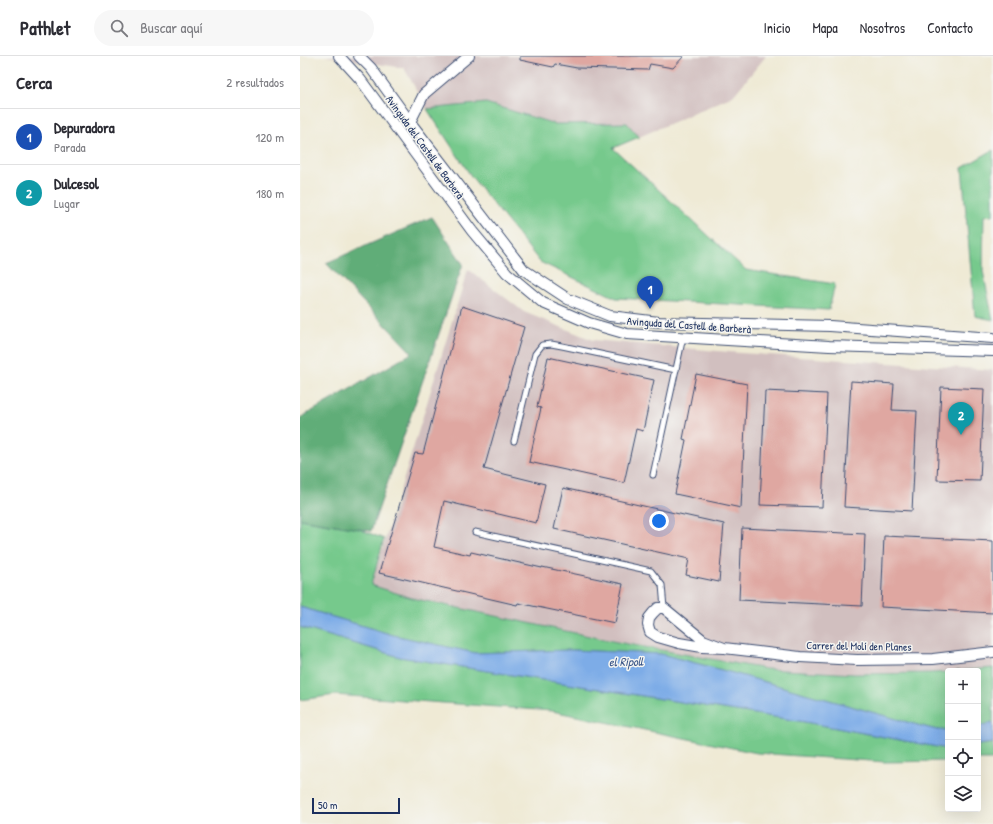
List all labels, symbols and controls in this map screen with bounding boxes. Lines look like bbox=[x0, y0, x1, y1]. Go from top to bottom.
search box bbox=[94, 10, 374, 46]
text: Pathlet bbox=[20, 15, 70, 41]
icon: search bbox=[108, 17, 130, 39]
text: Buscar aquí bbox=[140, 17, 203, 38]
text: Inicio bbox=[764, 18, 790, 37]
text: Mapa bbox=[812, 18, 838, 37]
text: Nosotros bbox=[860, 18, 905, 37]
text: Contacto bbox=[927, 18, 973, 37]
text: Cerca bbox=[16, 71, 52, 94]
text: 2 resultados bbox=[226, 73, 284, 91]
street label: Avinguda del Castell de Barberà bbox=[383, 93, 468, 202]
text: Depuradora bbox=[54, 117, 115, 138]
text: 1 bbox=[27, 128, 31, 146]
text: 120 m bbox=[256, 128, 284, 146]
text: Parada bbox=[54, 138, 86, 156]
text: Dulcesol bbox=[54, 173, 99, 194]
text: 2 bbox=[26, 184, 32, 202]
text: 180 m bbox=[256, 184, 284, 202]
text: Lugar bbox=[54, 194, 80, 212]
pin: 1 bbox=[637, 276, 663, 309]
street label: Avinguda del Castell de Barberà bbox=[626, 314, 752, 336]
pin: 2 bbox=[948, 402, 974, 435]
your location bbox=[649, 511, 669, 531]
street label: Carrer del Molí den Planes bbox=[806, 638, 912, 654]
water label: el Ripoll bbox=[609, 653, 644, 670]
map controls bbox=[945, 668, 981, 812]
button: + bbox=[945, 668, 981, 704]
button: − bbox=[945, 704, 981, 740]
button: locate bbox=[945, 740, 981, 776]
button: layers bbox=[945, 776, 981, 812]
scale bar bbox=[312, 796, 400, 815]
text: 50 m bbox=[318, 798, 338, 812]

